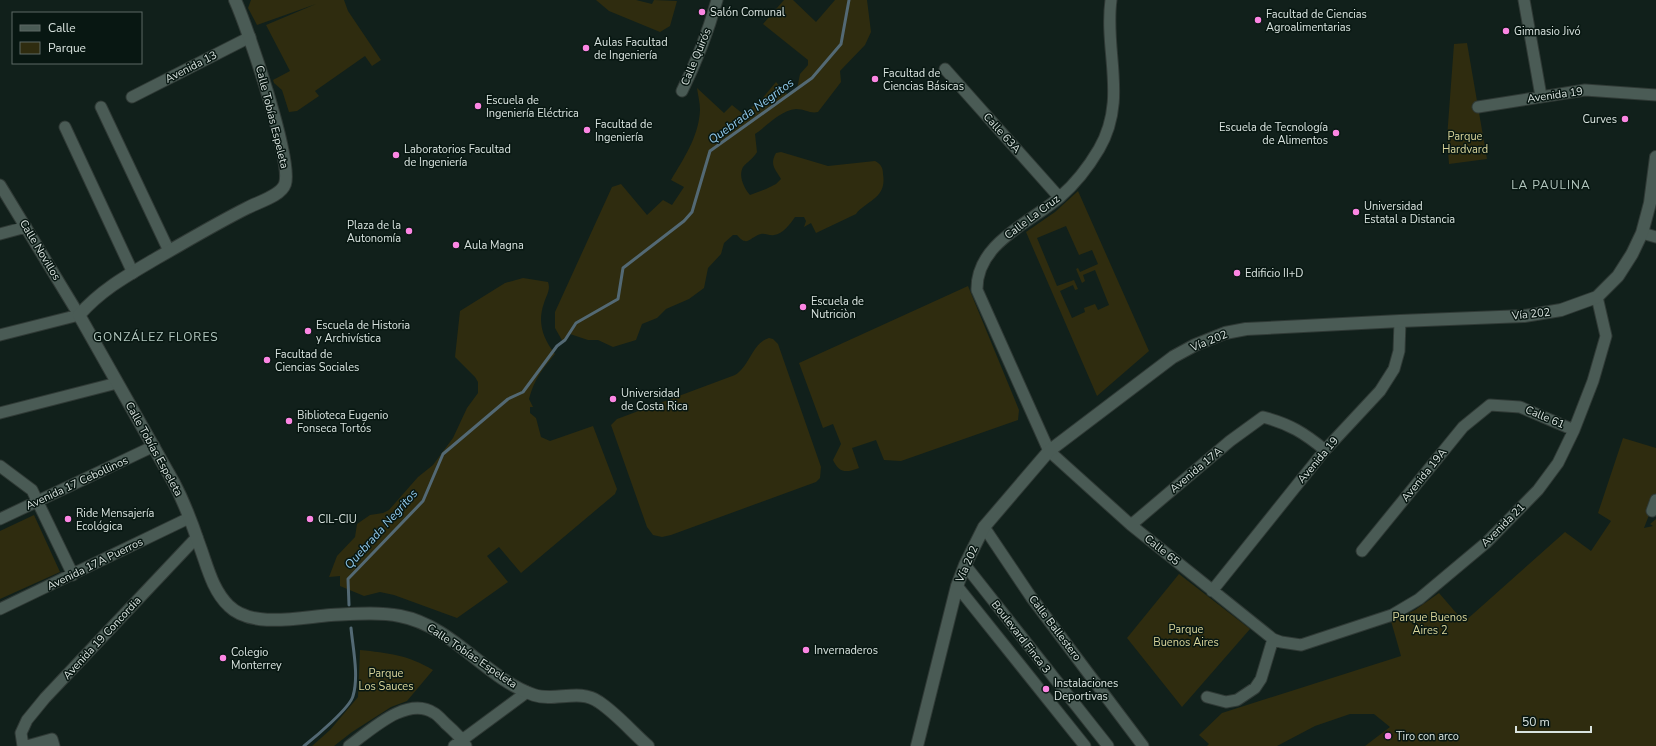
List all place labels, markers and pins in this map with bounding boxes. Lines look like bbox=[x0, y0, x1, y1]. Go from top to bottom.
place label: Salón Comunal bbox=[710, 5, 786, 20]
marker: Salón Comunal bbox=[697, 7, 707, 17]
place label: Facultad de Ciencias Agroalimentarias bbox=[1266, 7, 1367, 35]
marker: Facultad de Ciencias Agroalimentarias bbox=[1253, 15, 1263, 25]
place label: Gimnasio Jivó bbox=[1514, 24, 1581, 39]
marker: Gimnasio Jivó bbox=[1501, 26, 1511, 36]
place label: Aulas Facultad de Ingeniería bbox=[594, 35, 668, 63]
marker: Aulas Facultad de Ingeniería bbox=[581, 43, 591, 53]
place label: Facultad de Ciencias Básicas bbox=[883, 66, 964, 94]
marker: Facultad de Ciencias Básicas bbox=[870, 74, 880, 84]
place label: Escuela de Ingeniería Eléctrica bbox=[486, 93, 579, 121]
marker: Escuela de Ingeniería Eléctrica bbox=[473, 101, 483, 111]
place label: Curves bbox=[1583, 112, 1617, 127]
marker: Curves bbox=[1620, 114, 1630, 124]
place label: Facultad de Ingeniería bbox=[595, 117, 652, 145]
place label: Escuela de Tecnología de Alimentos bbox=[1219, 120, 1328, 148]
marker: Facultad de Ingeniería bbox=[582, 125, 592, 135]
marker: Escuela de Tecnología de Alimentos bbox=[1331, 128, 1341, 138]
place label: Laboratorios Facultad de Ingeniería bbox=[404, 142, 511, 170]
marker: Laboratorios Facultad de Ingeniería bbox=[391, 150, 401, 160]
place label: Universidad Estatal a Distancia bbox=[1364, 199, 1455, 227]
marker: Universidad Estatal a Distancia bbox=[1351, 207, 1361, 217]
place label: Plaza de la Autonomía bbox=[347, 218, 401, 246]
marker: Plaza de la Autonomía bbox=[404, 226, 414, 236]
place label: Aula Magna bbox=[464, 238, 524, 253]
marker: Aula Magna bbox=[451, 240, 461, 250]
place label: Edificio II+D bbox=[1245, 266, 1303, 281]
marker: Edificio II+D bbox=[1232, 268, 1242, 278]
place label: Escuela de Nutriciòn bbox=[811, 294, 864, 322]
marker: Escuela de Nutriciòn bbox=[798, 302, 808, 312]
place label: Escuela de Historia y Archivística bbox=[316, 318, 410, 346]
marker: Escuela de Historia y Archivística bbox=[303, 326, 313, 336]
place label: Facultad de Ciencias Sociales bbox=[275, 347, 359, 375]
marker: Facultad de Ciencias Sociales bbox=[262, 355, 272, 365]
place label: Universidad de Costa Rica bbox=[621, 386, 688, 414]
marker: Universidad de Costa Rica bbox=[608, 394, 618, 404]
place label: Biblioteca Eugenio Fonseca Tortós bbox=[297, 408, 388, 436]
marker: Biblioteca Eugenio Fonseca Tortós bbox=[284, 416, 294, 426]
place label: Ride Mensajería Ecológica bbox=[76, 506, 155, 534]
place label: CIL-CIU bbox=[318, 512, 357, 527]
marker: Ride Mensajería Ecológica bbox=[63, 514, 73, 524]
marker: CIL-CIU bbox=[305, 514, 315, 524]
place label: Invernaderos bbox=[814, 643, 878, 658]
place label: Colegio Monterrey bbox=[231, 645, 282, 673]
marker: Invernaderos bbox=[801, 645, 811, 655]
marker: Colegio Monterrey bbox=[218, 653, 228, 663]
place label: Instalaciones Deportivas bbox=[1054, 676, 1118, 704]
marker: Instalaciones Deportivas bbox=[1041, 684, 1051, 694]
place label: Tiro con arco bbox=[1396, 729, 1459, 744]
marker: Tiro con arco bbox=[1383, 731, 1393, 741]

